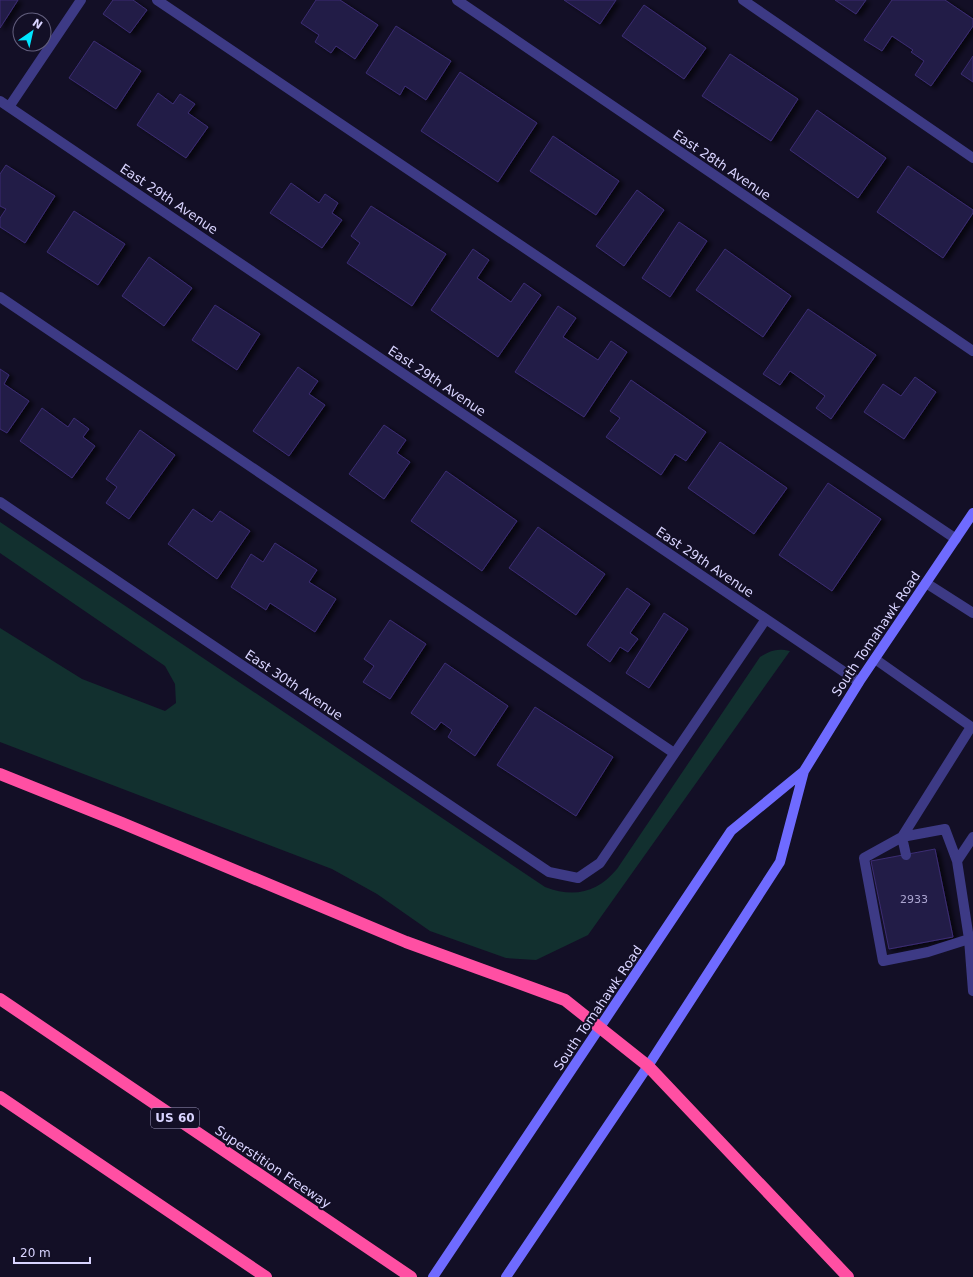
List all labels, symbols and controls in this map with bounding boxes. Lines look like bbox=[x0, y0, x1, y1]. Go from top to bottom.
north arrow bbox=[12, 12, 52, 52]
text: N bbox=[30, 16, 45, 32]
street label: East 28th Avenue bbox=[670, 127, 774, 203]
street label: East 29th Avenue bbox=[117, 161, 221, 237]
street label: East 29th Avenue bbox=[385, 343, 489, 419]
street label: East 29th Avenue bbox=[653, 524, 757, 600]
street label: South Tomahawk Road bbox=[829, 569, 923, 699]
street label: East 30th Avenue bbox=[242, 647, 346, 723]
house number: 2933 bbox=[900, 893, 928, 906]
street label: South Tomahawk Road bbox=[551, 943, 645, 1073]
road number: US 60 bbox=[151, 1108, 199, 1128]
street label: Superstition Freeway bbox=[212, 1123, 334, 1212]
scale bar bbox=[14, 1239, 90, 1265]
text: 20 m bbox=[20, 1246, 51, 1260]

